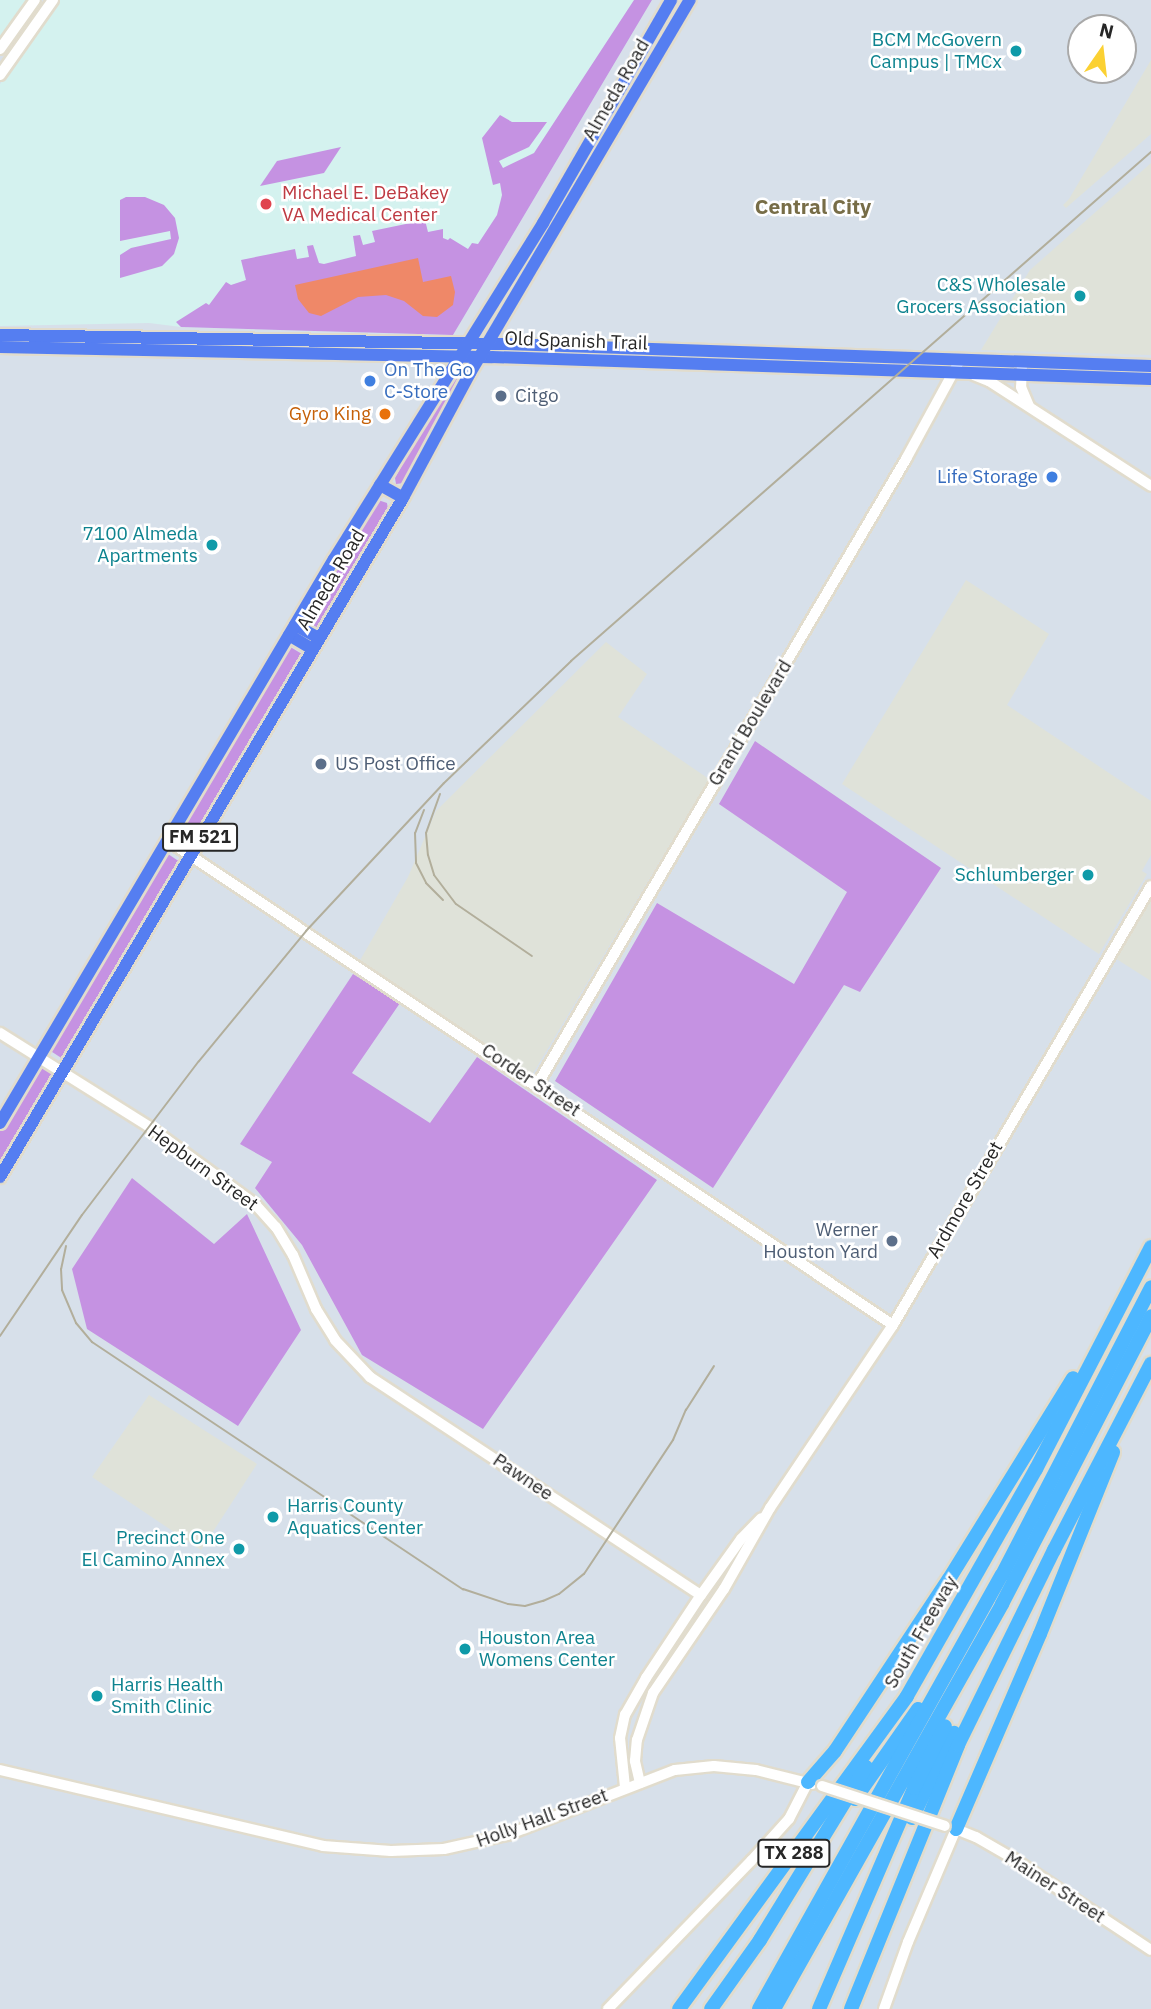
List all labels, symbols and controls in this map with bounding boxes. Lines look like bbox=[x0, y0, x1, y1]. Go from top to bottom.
north arrow bbox=[1067, 14, 1137, 84]
text: N bbox=[1097, 17, 1116, 44]
place label: BCM McGovern Campus | TMCx bbox=[870, 29, 1002, 73]
street label: Almeda Road bbox=[578, 35, 654, 145]
marker: BCM McGovern Campus | TMCx bbox=[1008, 43, 1024, 59]
place label: Michael E. DeBakey VA Medical Center bbox=[282, 182, 449, 226]
district label: Central City bbox=[755, 193, 871, 219]
marker: Michael E. DeBakey VA Medical Center bbox=[256, 194, 276, 214]
place label: C&S Wholesale Grocers Association bbox=[896, 274, 1066, 318]
marker: C&S Wholesale Grocers Association bbox=[1072, 288, 1088, 304]
street label: Old Spanish Trail bbox=[504, 327, 648, 355]
place label: On The Go C-Store bbox=[384, 359, 473, 403]
marker: On The Go C-Store bbox=[362, 373, 378, 389]
place label: Citgo bbox=[515, 385, 559, 407]
marker: Citgo bbox=[493, 388, 509, 404]
place label: Gyro King bbox=[289, 403, 371, 425]
marker: Gyro King bbox=[377, 406, 393, 422]
place label: Life Storage bbox=[937, 466, 1038, 488]
marker: Life Storage bbox=[1044, 469, 1060, 485]
place label: 7100 Almeda Apartments bbox=[82, 523, 198, 567]
street label: Almeda Road bbox=[292, 525, 370, 635]
marker: 7100 Almeda Apartments bbox=[204, 537, 220, 553]
street label: Grand Boulevard bbox=[703, 656, 797, 790]
place label: US Post Office bbox=[335, 753, 456, 775]
marker: US Post Office bbox=[313, 756, 329, 772]
road number: FM 521 bbox=[162, 822, 238, 852]
place label: Schlumberger bbox=[955, 864, 1074, 886]
marker: Schlumberger bbox=[1080, 867, 1096, 883]
street label: Corder Street bbox=[477, 1039, 585, 1121]
street label: Hepburn Street bbox=[143, 1120, 263, 1216]
street label: Ardmore Street bbox=[922, 1137, 1008, 1263]
place label: Werner Houston Yard bbox=[763, 1219, 878, 1263]
marker: Werner Houston Yard bbox=[884, 1233, 900, 1249]
street label: Pawnee bbox=[489, 1449, 557, 1505]
place label: Harris County Aquatics Center bbox=[287, 1495, 423, 1539]
marker: Harris County Aquatics Center bbox=[265, 1509, 281, 1525]
place label: Precinct One El Camino Annex bbox=[81, 1527, 225, 1571]
marker: Precinct One El Camino Annex bbox=[231, 1541, 247, 1557]
street label: South Freeway bbox=[880, 1572, 962, 1692]
place label: Houston Area Womens Center bbox=[479, 1627, 615, 1671]
marker: Houston Area Womens Center bbox=[457, 1641, 473, 1657]
place label: Harris Health Smith Clinic bbox=[111, 1674, 224, 1718]
marker: Harris Health Smith Clinic bbox=[89, 1688, 105, 1704]
street label: Holly Hall Street bbox=[473, 1784, 611, 1852]
road number: TX 288 bbox=[757, 1839, 831, 1868]
street label: Mainer Street bbox=[1001, 1846, 1109, 1928]

